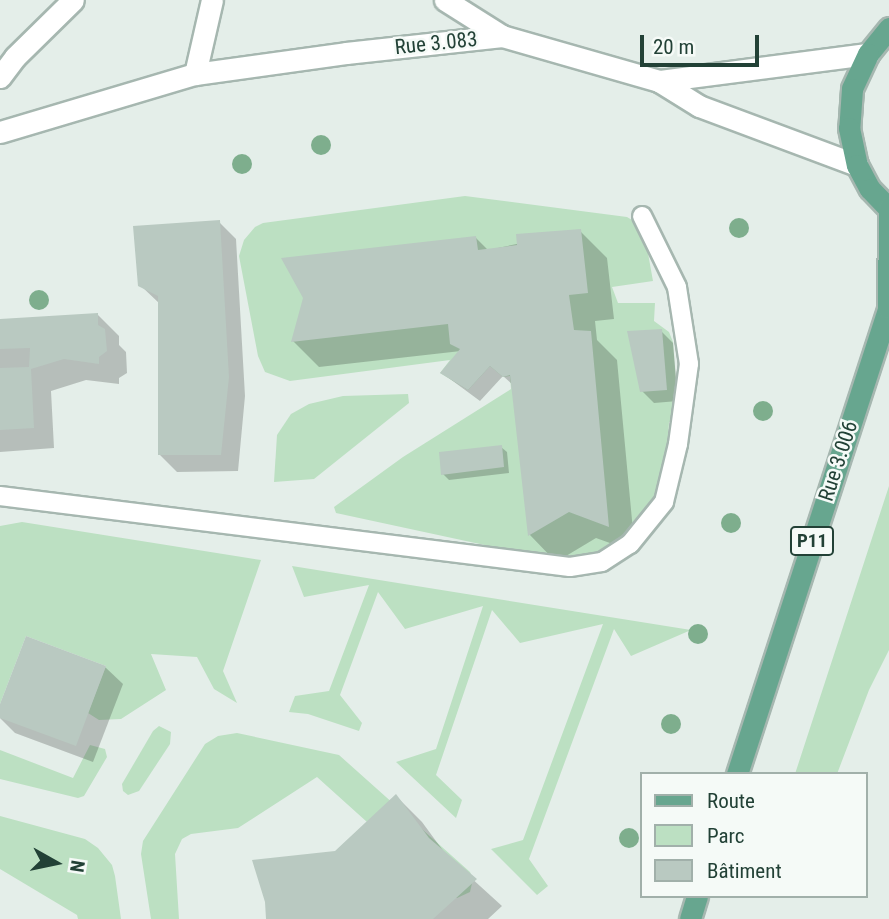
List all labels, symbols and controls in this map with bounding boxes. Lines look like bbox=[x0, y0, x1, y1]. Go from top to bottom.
scale bar bbox=[644, 21, 763, 65]
street label: Rue 3.083 bbox=[393, 26, 479, 60]
text: 20 m bbox=[653, 35, 694, 59]
street label: Rue 3.006 bbox=[813, 418, 863, 504]
road number: P11 bbox=[789, 526, 835, 556]
legend bbox=[640, 772, 868, 898]
text: Route bbox=[707, 789, 755, 813]
text: Parc bbox=[707, 824, 745, 848]
north arrow bbox=[21, 828, 91, 898]
text: N bbox=[65, 859, 90, 874]
text: Bâtiment bbox=[707, 859, 782, 883]

